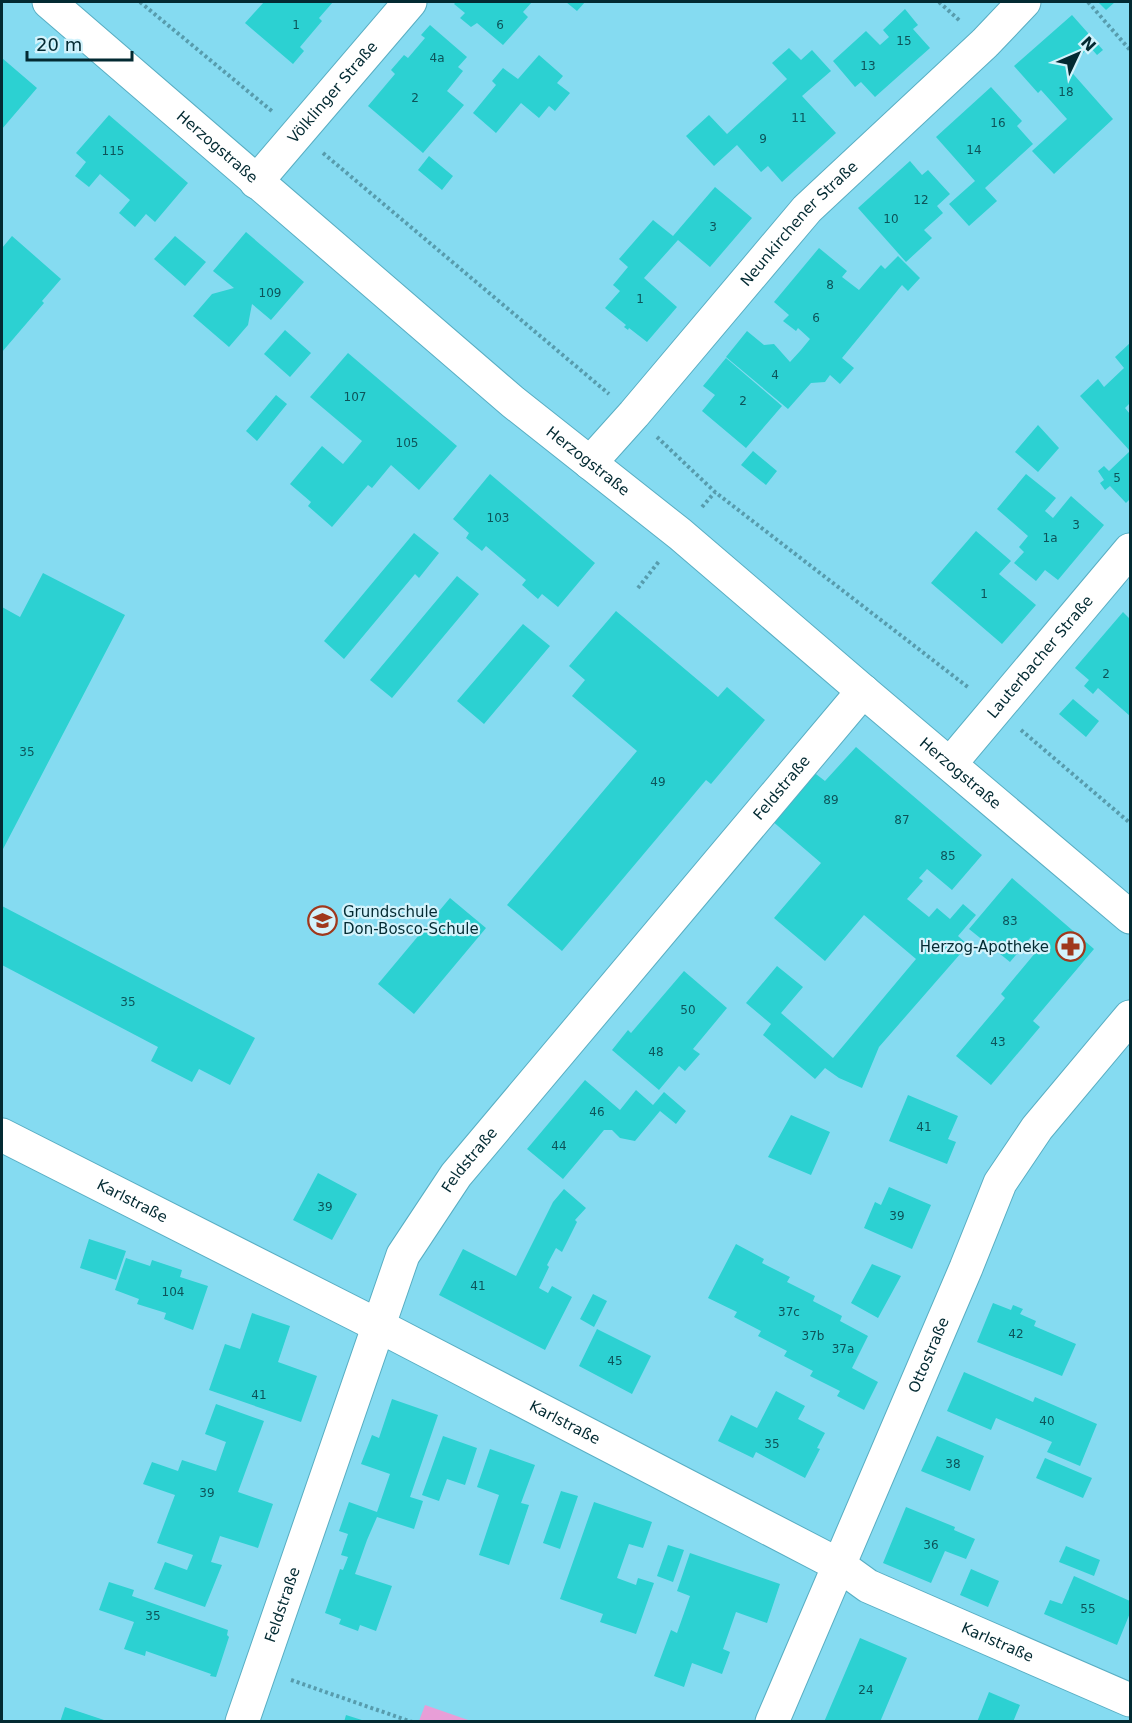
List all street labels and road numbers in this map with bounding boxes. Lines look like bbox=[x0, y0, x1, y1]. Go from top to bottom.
street label: Völklinger Straße bbox=[284, 38, 381, 147]
street label: Herzogstraße bbox=[173, 107, 261, 187]
street label: Neunkirchener Straße bbox=[737, 157, 861, 290]
street label: Herzogstraße bbox=[543, 423, 633, 500]
street label: Lauterbacher Straße bbox=[983, 592, 1097, 722]
street label: Herzogstraße bbox=[916, 734, 1005, 813]
street label: Feldstraße bbox=[750, 752, 814, 824]
street label: Feldstraße bbox=[438, 1124, 501, 1196]
street label: Karlstraße bbox=[94, 1176, 171, 1226]
street label: Ottostraße bbox=[905, 1315, 953, 1396]
street label: Karlstraße bbox=[527, 1397, 603, 1448]
street label: Feldstraße bbox=[261, 1565, 304, 1645]
street label: Karlstraße bbox=[959, 1619, 1036, 1666]

